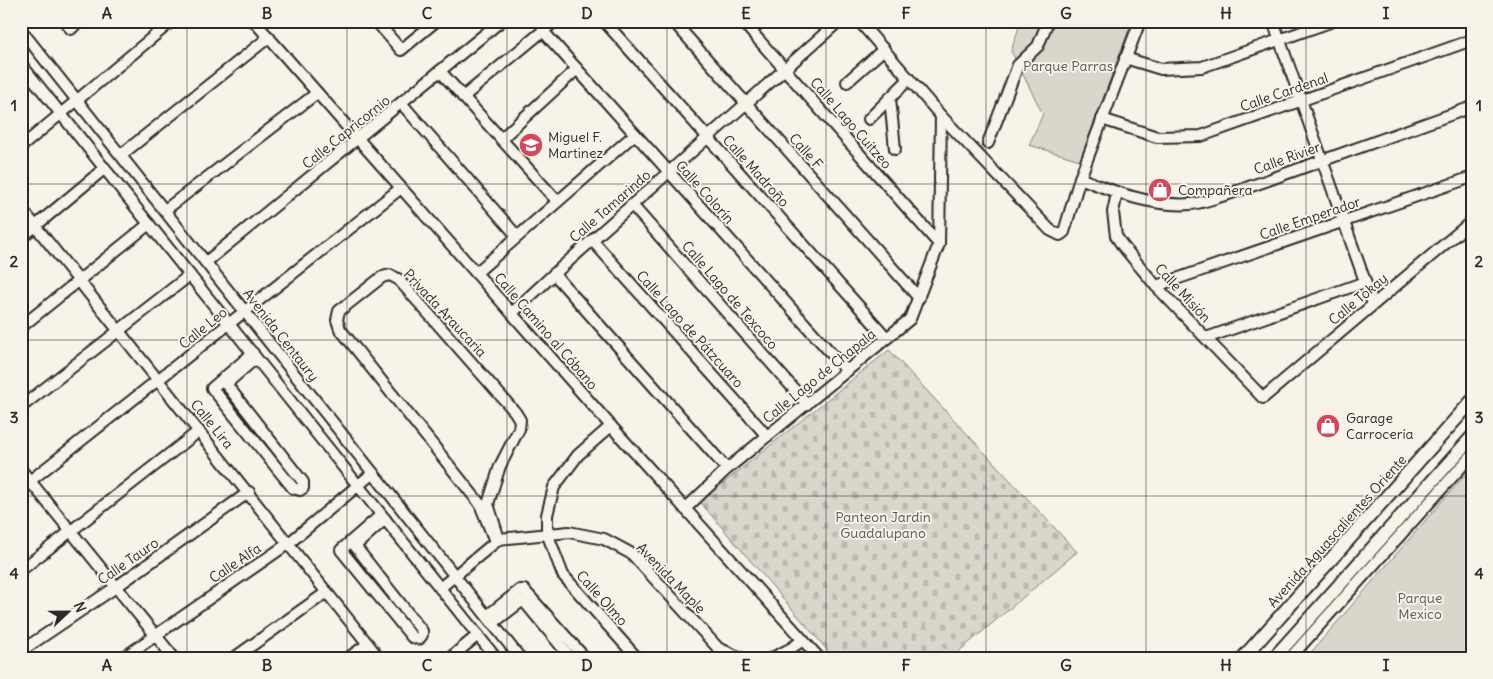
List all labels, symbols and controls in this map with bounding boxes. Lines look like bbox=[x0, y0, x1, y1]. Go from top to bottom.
text: A bbox=[102, 3, 112, 23]
text: B bbox=[262, 3, 273, 23]
text: C bbox=[422, 3, 433, 23]
text: D bbox=[581, 3, 593, 23]
text: E bbox=[741, 3, 751, 23]
text: F bbox=[901, 3, 911, 23]
text: G bbox=[1060, 3, 1072, 23]
text: H bbox=[1220, 3, 1232, 23]
text: I bbox=[1383, 3, 1390, 23]
park label: Parque Parras bbox=[1023, 57, 1113, 75]
street label: Calle Cardenal bbox=[1238, 69, 1330, 115]
street label: Calle Lago Cuitzeo bbox=[806, 73, 896, 173]
street label: Calle Capricornio bbox=[298, 91, 394, 173]
text: 1 bbox=[11, 95, 17, 115]
text: 1 bbox=[1476, 95, 1482, 115]
place label: Miguel F. Martinez bbox=[548, 128, 603, 162]
street label: Calle F bbox=[785, 129, 827, 173]
street label: Calle Madroño bbox=[719, 131, 793, 211]
school or university icon: Miguel F. Martinez bbox=[518, 132, 544, 158]
street label: Calle Rivier bbox=[1251, 138, 1323, 178]
street label: Calle Colorín bbox=[672, 157, 738, 227]
street label: Calle Tamarindo bbox=[566, 166, 654, 246]
shop icon: Compañera bbox=[1147, 177, 1173, 203]
place label: Compañera bbox=[1178, 181, 1252, 199]
street label: Calle Emperador bbox=[1257, 192, 1363, 244]
street label: Calle Lago de Texcoco bbox=[678, 237, 782, 353]
text: 2 bbox=[10, 251, 19, 271]
text: 2 bbox=[1475, 251, 1484, 271]
street label: Calle Misión bbox=[1151, 260, 1215, 326]
street label: Privada Araucaria bbox=[400, 265, 490, 361]
street label: Calle Lago de Pátzcuaro bbox=[633, 267, 748, 392]
street label: Calle Camino al Cóbano bbox=[490, 269, 602, 393]
street label: Calle Tokay bbox=[1325, 269, 1391, 329]
street label: Avenida Centaury bbox=[239, 285, 323, 385]
street label: Calle Leo bbox=[175, 303, 231, 353]
street label: Calle Lago de Chapala bbox=[759, 325, 879, 427]
street label: Calle Lira bbox=[187, 396, 237, 452]
text: 3 bbox=[9, 407, 19, 427]
text: 3 bbox=[1474, 407, 1484, 427]
place label: Garage Carrocería bbox=[1346, 409, 1414, 443]
shop icon: Garage Carrocería bbox=[1315, 413, 1341, 439]
street label: Avenida Aguascalientes Oriente bbox=[1264, 451, 1410, 611]
park label: Panteon Jardin Guadalupano bbox=[835, 508, 931, 542]
street label: Calle Tauro bbox=[94, 533, 162, 589]
street label: Calle Alfa bbox=[206, 539, 264, 587]
street label: Avenida Maple bbox=[633, 539, 709, 617]
text: 4 bbox=[9, 563, 19, 583]
text: 4 bbox=[1474, 563, 1484, 583]
street label: Calle Olmo bbox=[572, 567, 632, 630]
north arrow bbox=[42, 586, 92, 636]
park label: Parque Mexico bbox=[1397, 589, 1443, 623]
text: N bbox=[70, 599, 90, 615]
text: A bbox=[102, 655, 112, 675]
text: B bbox=[262, 655, 273, 675]
text: C bbox=[422, 655, 433, 675]
text: D bbox=[581, 655, 593, 675]
text: E bbox=[741, 655, 751, 675]
text: F bbox=[901, 655, 911, 675]
text: G bbox=[1060, 655, 1072, 675]
text: H bbox=[1220, 655, 1232, 675]
text: I bbox=[1383, 655, 1390, 675]

